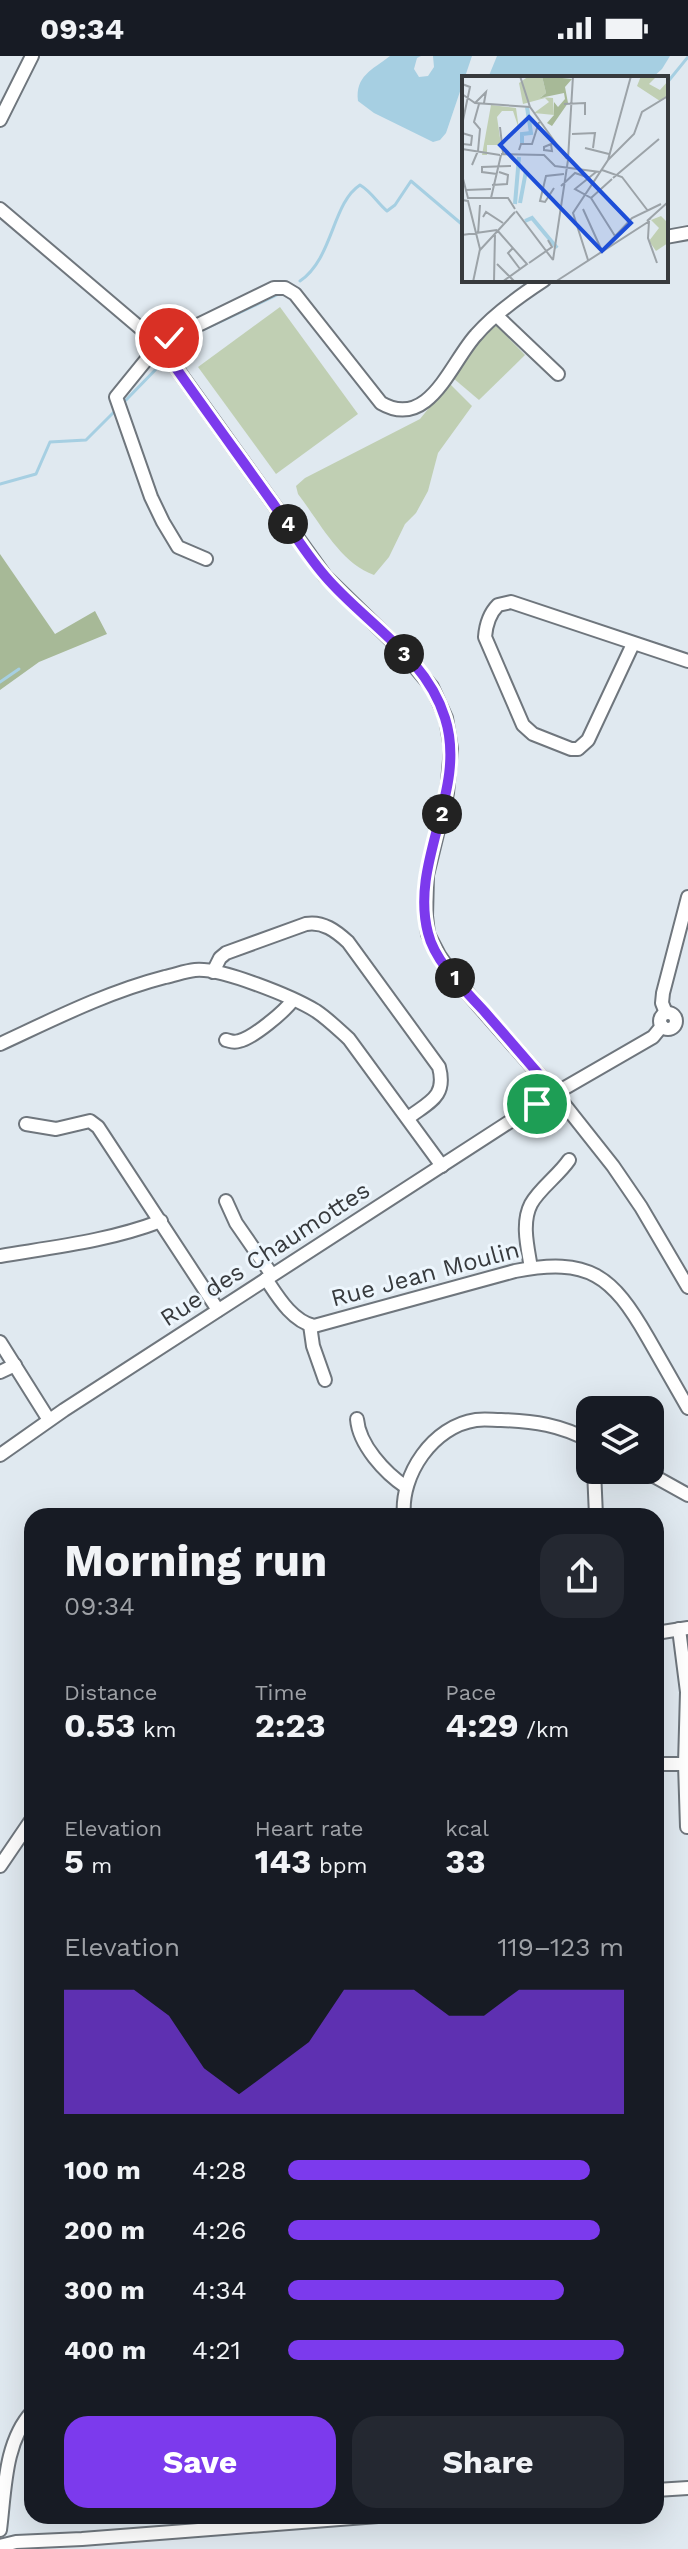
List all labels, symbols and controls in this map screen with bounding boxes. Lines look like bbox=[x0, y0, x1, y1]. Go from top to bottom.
text: 09:34 bbox=[40, 11, 124, 46]
inset map bbox=[462, 76, 668, 282]
pin bbox=[135, 304, 203, 372]
icon: check bbox=[147, 316, 191, 360]
pin: 4 bbox=[268, 504, 308, 544]
text: 4 bbox=[281, 511, 295, 536]
pin: 3 bbox=[384, 634, 424, 674]
text: 3 bbox=[397, 641, 411, 666]
pin: 2 bbox=[422, 794, 462, 834]
text: 2 bbox=[435, 801, 449, 826]
pin: 1 bbox=[435, 958, 475, 998]
text: 1 bbox=[450, 965, 460, 990]
pin bbox=[503, 1070, 571, 1138]
icon: arrive bbox=[515, 1082, 559, 1126]
street label: Rue des Chaumottes bbox=[155, 1176, 375, 1332]
street label: Rue Jean Moulin bbox=[328, 1235, 522, 1313]
map controls bbox=[576, 1396, 664, 1484]
button: layers bbox=[576, 1396, 664, 1484]
button: share bbox=[540, 1534, 624, 1618]
text: Morning run bbox=[64, 1535, 327, 1587]
text: 09:34 bbox=[64, 1591, 135, 1621]
text: Distance bbox=[64, 1680, 158, 1705]
text: Time bbox=[255, 1680, 307, 1705]
text: Pace bbox=[445, 1680, 496, 1705]
text: 0.53 bbox=[64, 1705, 135, 1745]
text: 2:23 bbox=[255, 1705, 326, 1745]
text: 4:29 bbox=[445, 1705, 519, 1745]
text: km bbox=[135, 1717, 176, 1742]
text: /km bbox=[519, 1717, 569, 1742]
text: Elevation bbox=[64, 1816, 162, 1841]
text: Heart rate bbox=[255, 1816, 363, 1841]
text: kcal bbox=[445, 1816, 489, 1841]
text: 5 bbox=[64, 1841, 84, 1881]
text: 143 bbox=[255, 1841, 311, 1881]
text: 33 bbox=[445, 1841, 486, 1881]
text: m bbox=[84, 1853, 112, 1878]
text: bpm bbox=[311, 1853, 368, 1878]
text: Elevation bbox=[64, 1932, 180, 1962]
text: 119–123 m bbox=[497, 1932, 624, 1962]
text: 100 m bbox=[64, 2155, 141, 2185]
text: 4:28 bbox=[192, 2155, 247, 2185]
text: 200 m bbox=[64, 2215, 145, 2245]
text: 4:26 bbox=[192, 2215, 247, 2245]
text: 300 m bbox=[64, 2275, 145, 2305]
text: 4:34 bbox=[192, 2275, 247, 2305]
text: 400 m bbox=[64, 2335, 146, 2365]
text: 4:21 bbox=[192, 2335, 241, 2365]
button: Save bbox=[64, 2416, 336, 2508]
button: Share bbox=[352, 2416, 624, 2508]

